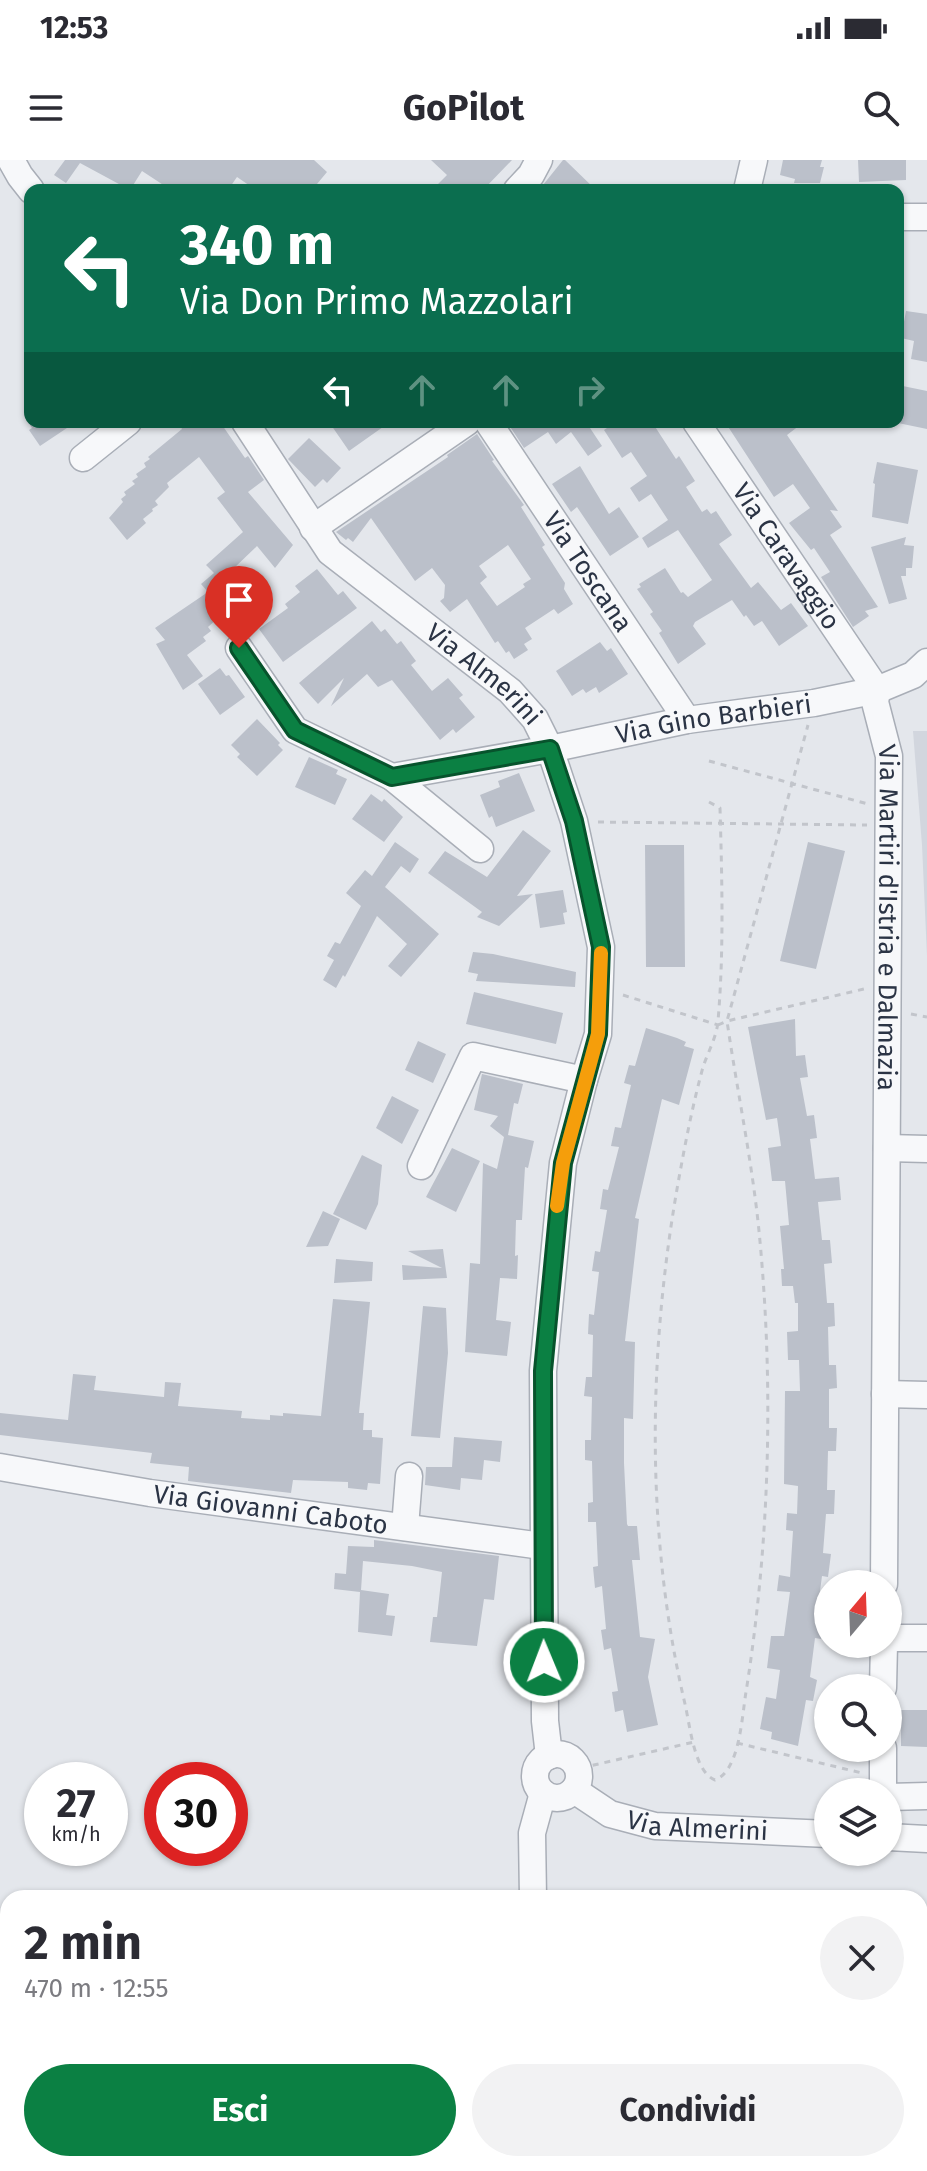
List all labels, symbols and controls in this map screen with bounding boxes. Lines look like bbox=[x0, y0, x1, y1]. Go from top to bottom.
text: 12:53 bbox=[40, 10, 108, 46]
icon: menu bbox=[24, 86, 68, 130]
text: GoPilot bbox=[403, 86, 524, 130]
icon: search bbox=[859, 86, 903, 130]
text: 340 m bbox=[180, 212, 334, 279]
icon: left bbox=[48, 216, 152, 320]
text: Via Don Primo Mazzolari bbox=[180, 280, 574, 324]
icon: left bbox=[316, 368, 360, 412]
icon: ahead bbox=[400, 368, 444, 412]
icon: ahead bbox=[484, 368, 528, 412]
icon: right bbox=[568, 368, 612, 412]
street label: Via Caravaggio bbox=[726, 477, 847, 635]
street label: Via Toscana bbox=[537, 506, 639, 638]
pin bbox=[205, 566, 273, 648]
icon: arrive bbox=[217, 578, 261, 622]
street label: Via Almerini bbox=[420, 617, 548, 731]
street label: Via Gino Barbieri bbox=[613, 688, 814, 750]
street label: Via Martiri d'Istria e Dalmazia bbox=[871, 742, 905, 1091]
street label: Via Giovanni Caboto bbox=[152, 1478, 390, 1541]
north arrow bbox=[814, 1570, 902, 1658]
map controls bbox=[814, 1570, 902, 1866]
position arrow bbox=[502, 1620, 586, 1704]
button: search bbox=[814, 1674, 902, 1762]
speed limit sign: 30 bbox=[144, 1762, 248, 1866]
button: layers bbox=[814, 1778, 902, 1866]
text: 27 bbox=[57, 1780, 96, 1828]
street label: Via Almerini bbox=[623, 1804, 769, 1847]
text: km/h bbox=[51, 1822, 101, 1846]
text: 2 min bbox=[24, 1914, 142, 1972]
button: close bbox=[820, 1916, 904, 2000]
text: 470 m · 12:55 bbox=[24, 1973, 169, 2004]
button: Esci bbox=[24, 2064, 456, 2156]
button: Condividi bbox=[472, 2064, 904, 2156]

